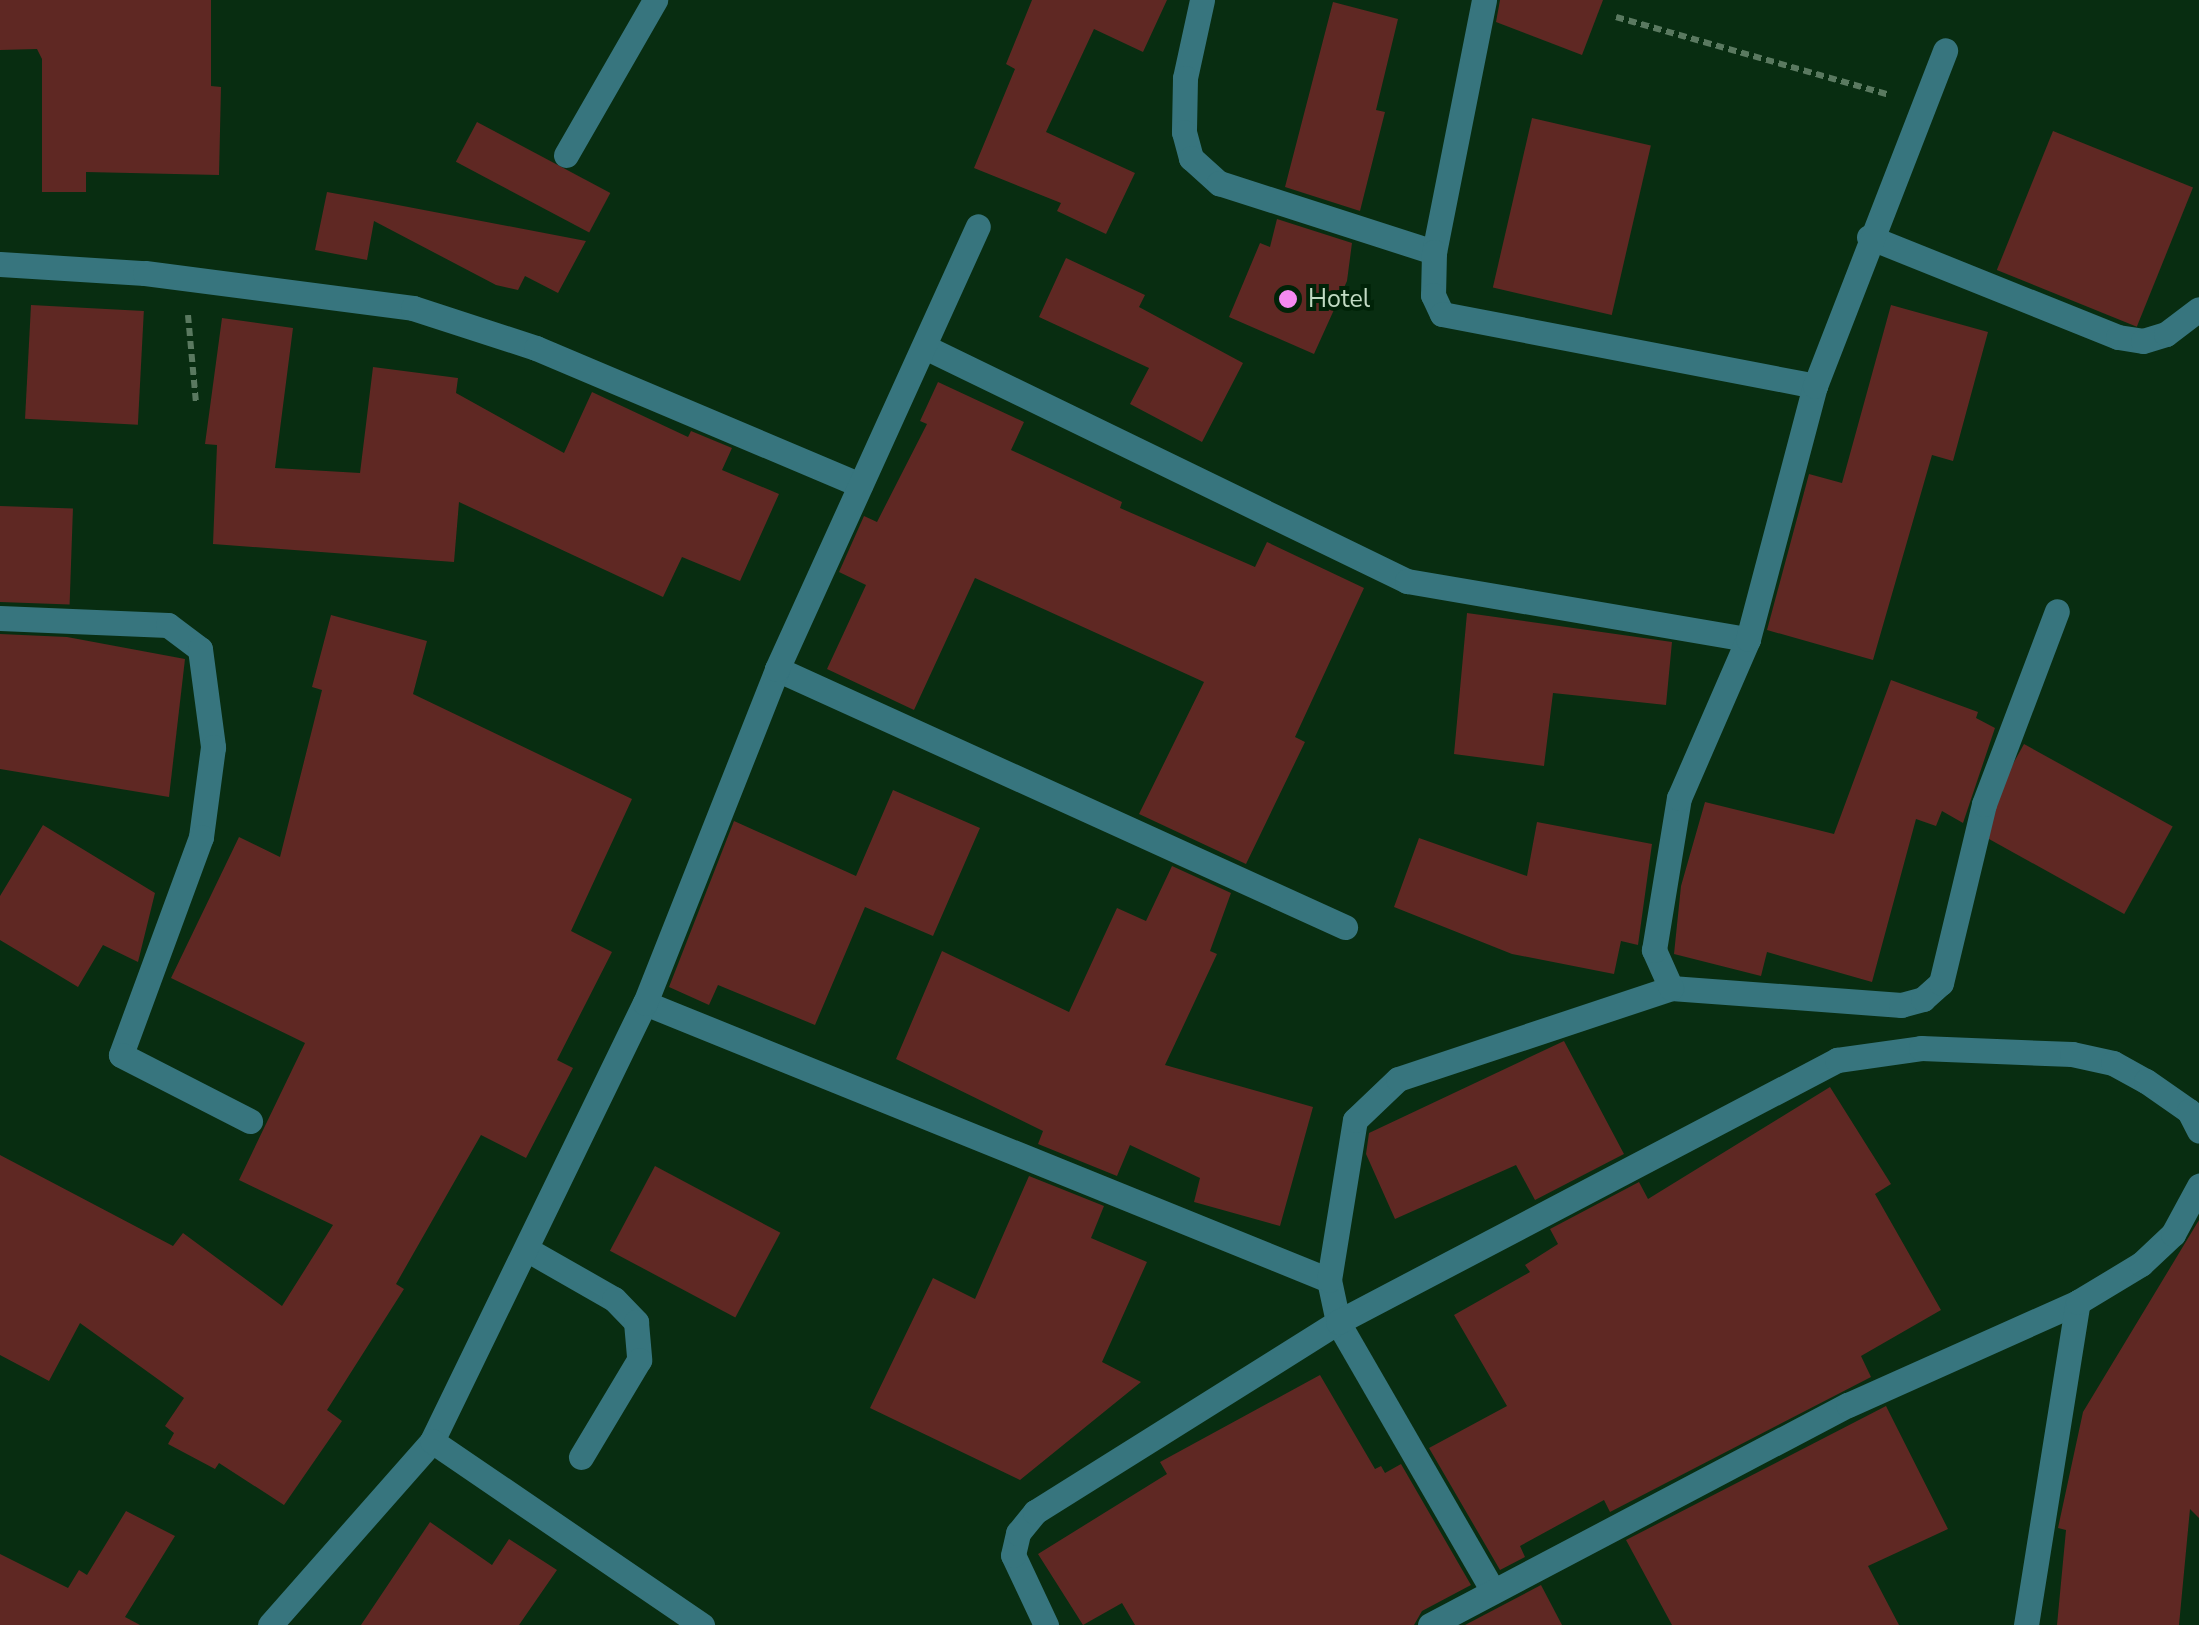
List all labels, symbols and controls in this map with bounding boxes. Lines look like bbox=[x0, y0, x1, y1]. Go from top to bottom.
place label: Hotel bbox=[1308, 284, 1370, 314]
marker: Hotel bbox=[1277, 288, 1299, 310]

